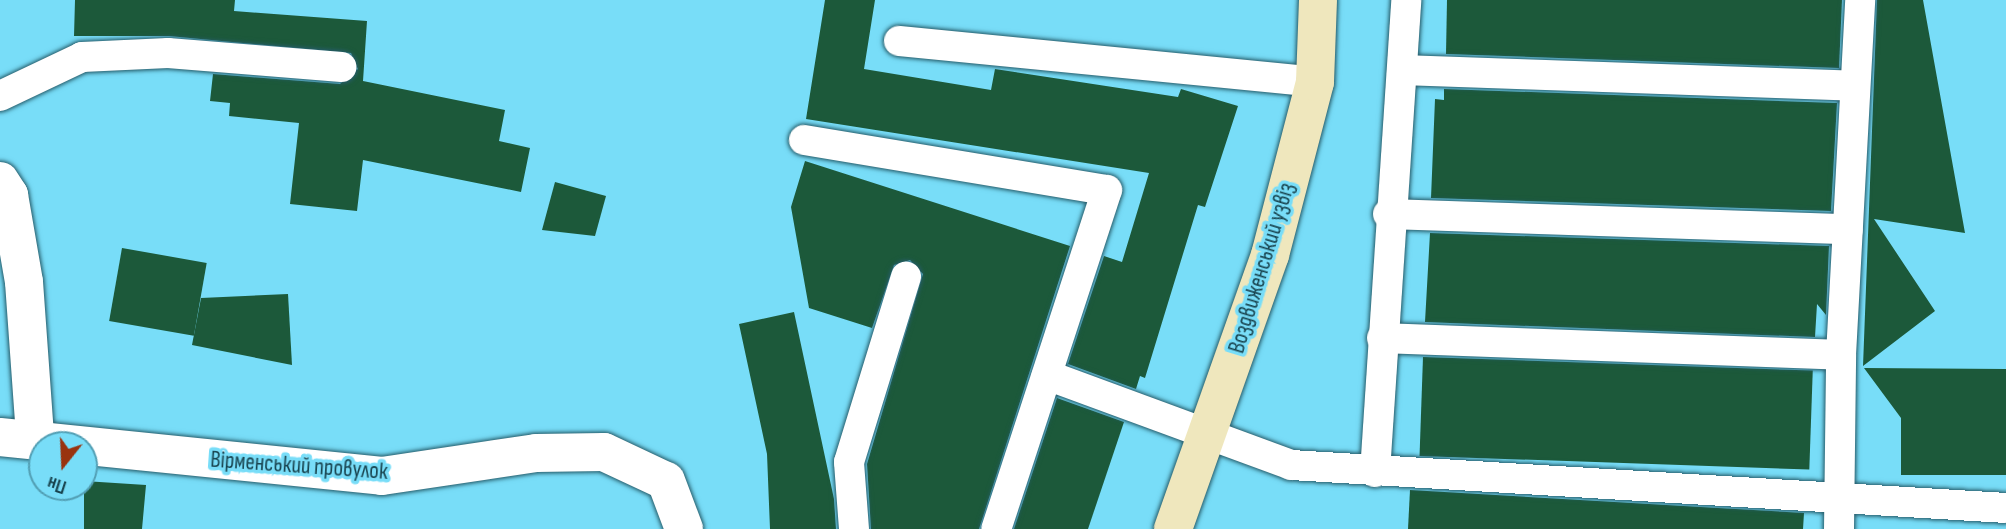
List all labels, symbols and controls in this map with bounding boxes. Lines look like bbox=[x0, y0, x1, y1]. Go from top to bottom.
street label: Воздвиженський узвіз bbox=[1223, 179, 1301, 357]
north arrow bbox=[28, 431, 98, 501]
street label: Вірменський провулок bbox=[209, 446, 389, 486]
text: Пн bbox=[45, 471, 69, 498]

